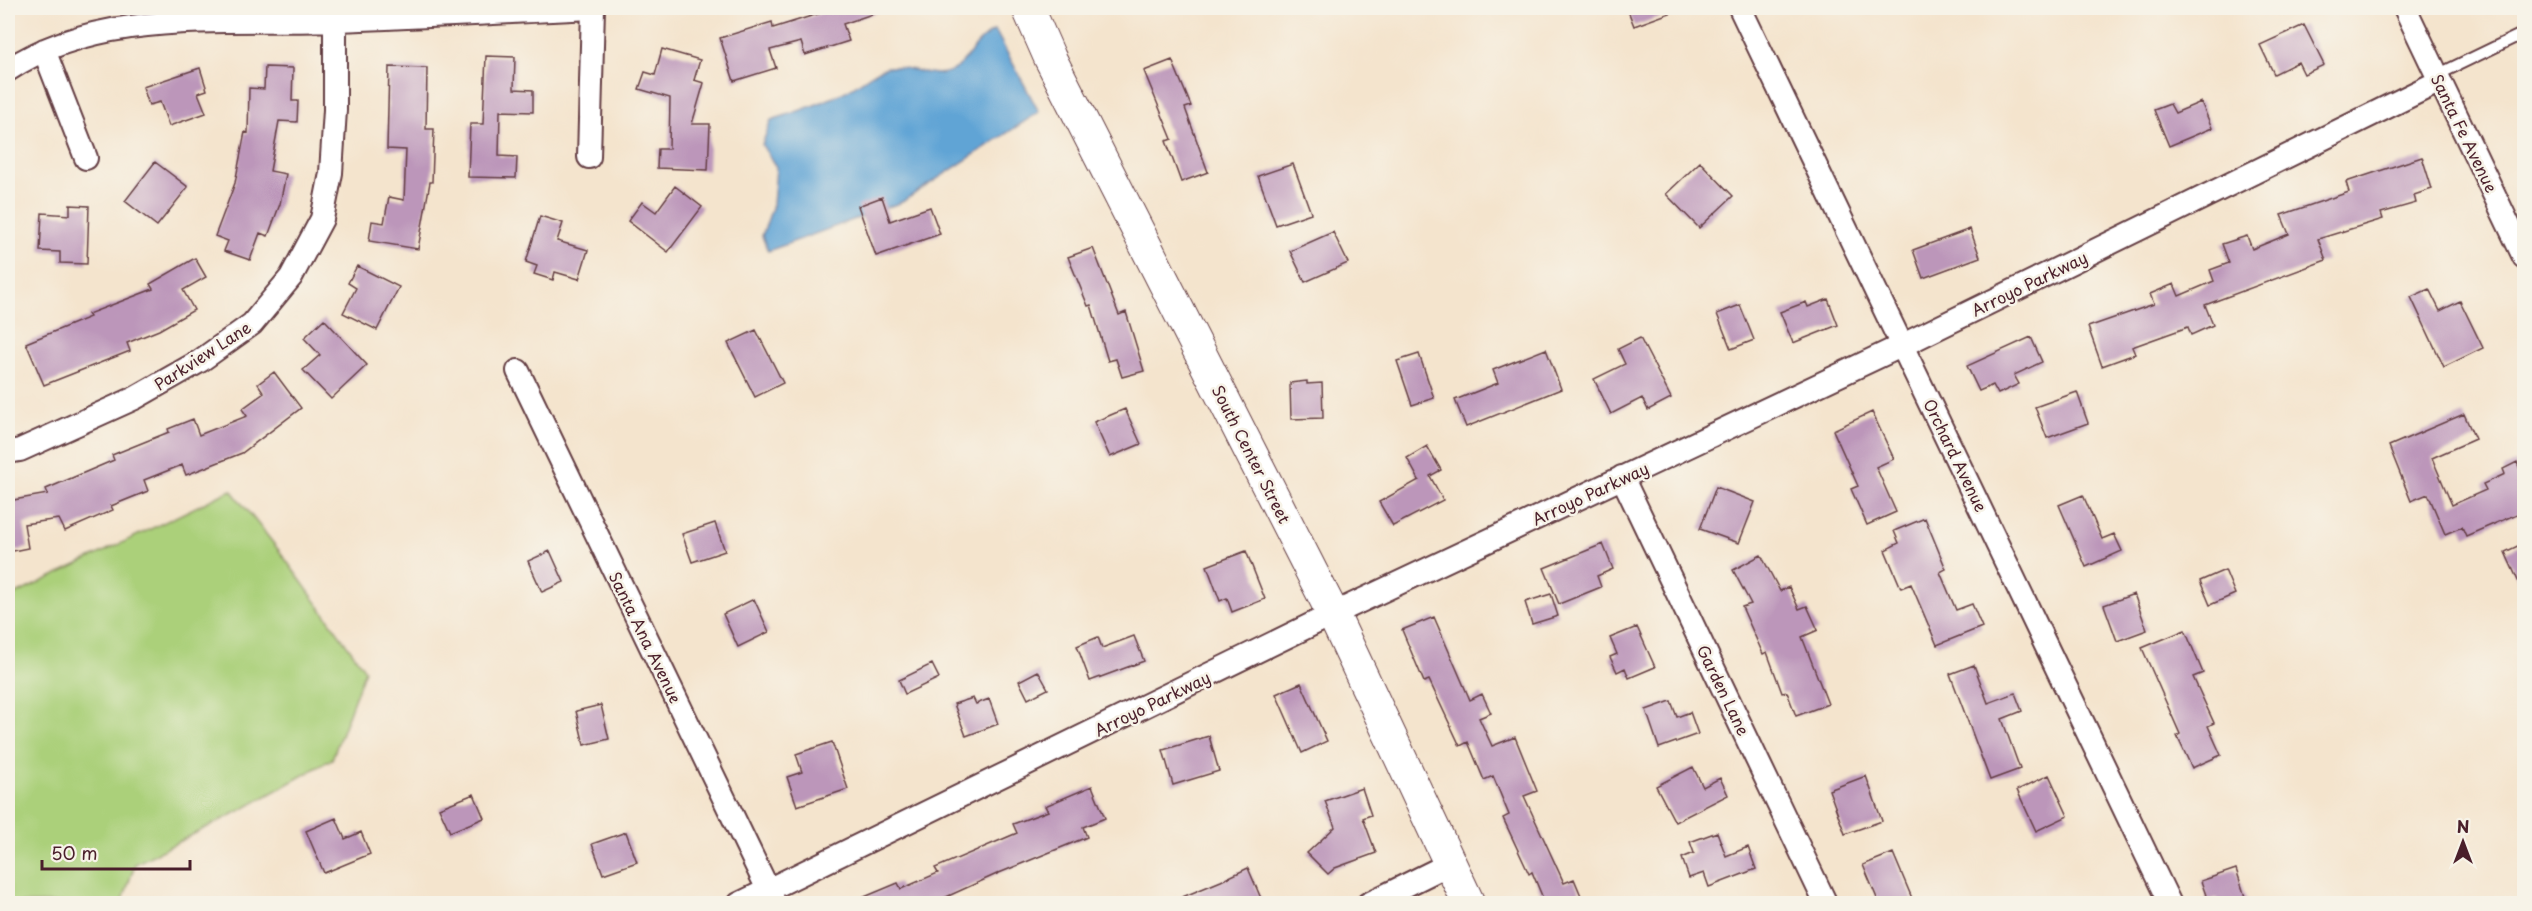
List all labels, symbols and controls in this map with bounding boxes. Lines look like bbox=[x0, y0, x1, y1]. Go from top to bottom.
street label: Santa Fe Avenue bbox=[2426, 70, 2504, 196]
street label: Arroyo Parkway bbox=[1967, 245, 2091, 321]
street label: Parkview Lane bbox=[149, 315, 255, 395]
street label: South Center Street bbox=[1207, 381, 1297, 528]
street label: Orchard Avenue bbox=[1918, 394, 1994, 516]
street label: Arroyo Parkway bbox=[1528, 455, 1652, 531]
street label: Santa Ana Avenue bbox=[604, 567, 688, 707]
street label: Garden Lane bbox=[1692, 641, 1756, 739]
street label: Arroyo Parkway bbox=[1090, 665, 1214, 741]
north arrow bbox=[2433, 812, 2493, 872]
text: N bbox=[2457, 814, 2469, 838]
scale bar bbox=[42, 833, 190, 871]
text: 50 m bbox=[51, 839, 98, 866]

